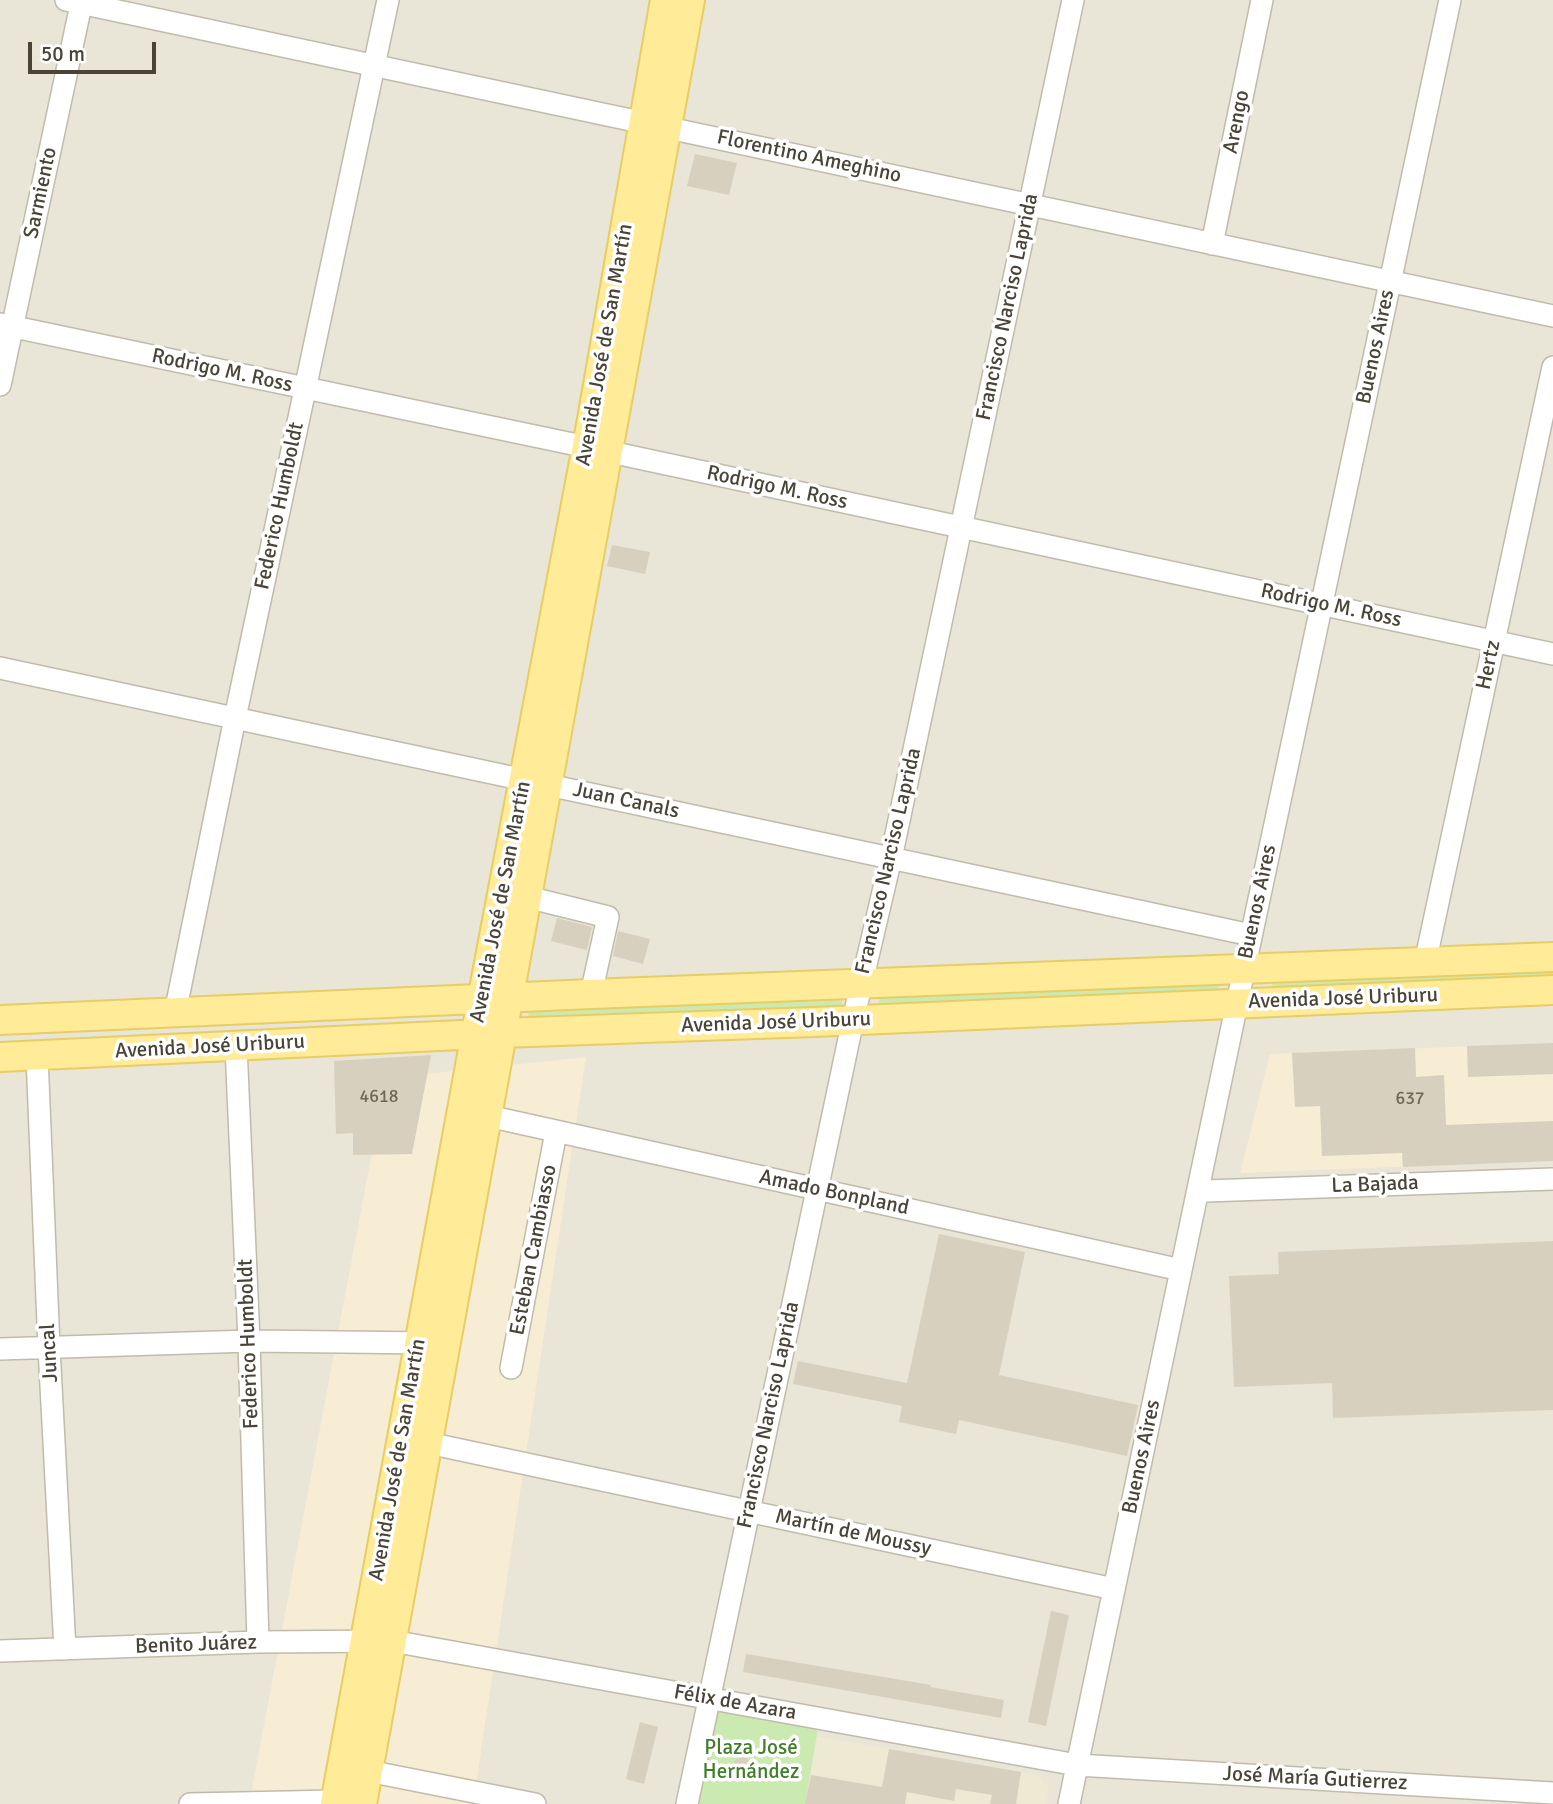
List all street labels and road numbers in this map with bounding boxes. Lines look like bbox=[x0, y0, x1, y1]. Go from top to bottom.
street label: Arengo bbox=[1219, 88, 1255, 156]
street label: Florentino Ameghino bbox=[714, 125, 904, 189]
street label: Sarmiento bbox=[19, 145, 63, 241]
street label: Francisco Narciso Laprida bbox=[972, 191, 1044, 423]
street label: Avenida José de San Martín bbox=[571, 222, 639, 468]
street label: Buenos Aires bbox=[1352, 287, 1400, 407]
street label: Rodrigo M. Ross bbox=[149, 344, 295, 398]
street label: Federico Humboldt bbox=[250, 420, 310, 592]
street label: Rodrigo M. Ross bbox=[704, 461, 850, 515]
street label: Rodrigo M. Ross bbox=[1258, 579, 1404, 633]
street label: Hertz bbox=[1471, 638, 1507, 692]
street label: Francisco Narciso Laprida bbox=[851, 745, 927, 977]
street label: Juan Canals bbox=[570, 777, 682, 825]
street label: Avenida José de San Martín bbox=[465, 779, 537, 1025]
street label: Buenos Aires bbox=[1234, 842, 1282, 962]
street label: Avenida José Uriburu bbox=[1248, 983, 1438, 1015]
street label: Avenida José Uriburu bbox=[681, 1007, 871, 1039]
street label: Avenida José Uriburu bbox=[114, 1029, 306, 1065]
street label: Esteban Cambiasso bbox=[505, 1163, 563, 1337]
street label: Amado Bonpland bbox=[757, 1165, 911, 1221]
street label: La Bajada bbox=[1331, 1171, 1419, 1199]
street label: Federico Humboldt bbox=[233, 1258, 265, 1430]
street label: Francisco Narciso Laprida bbox=[733, 1299, 805, 1531]
street label: Juncal bbox=[36, 1323, 64, 1383]
street label: Avenida José de San Martín bbox=[364, 1337, 432, 1583]
street label: Buenos Aires bbox=[1118, 1397, 1166, 1517]
street label: Martín de Moussy bbox=[773, 1504, 933, 1562]
street label: Benito Juárez bbox=[135, 1630, 257, 1660]
street label: Félix de Azara bbox=[672, 1680, 798, 1726]
street label: José María Gutierrez bbox=[1222, 1762, 1408, 1796]

